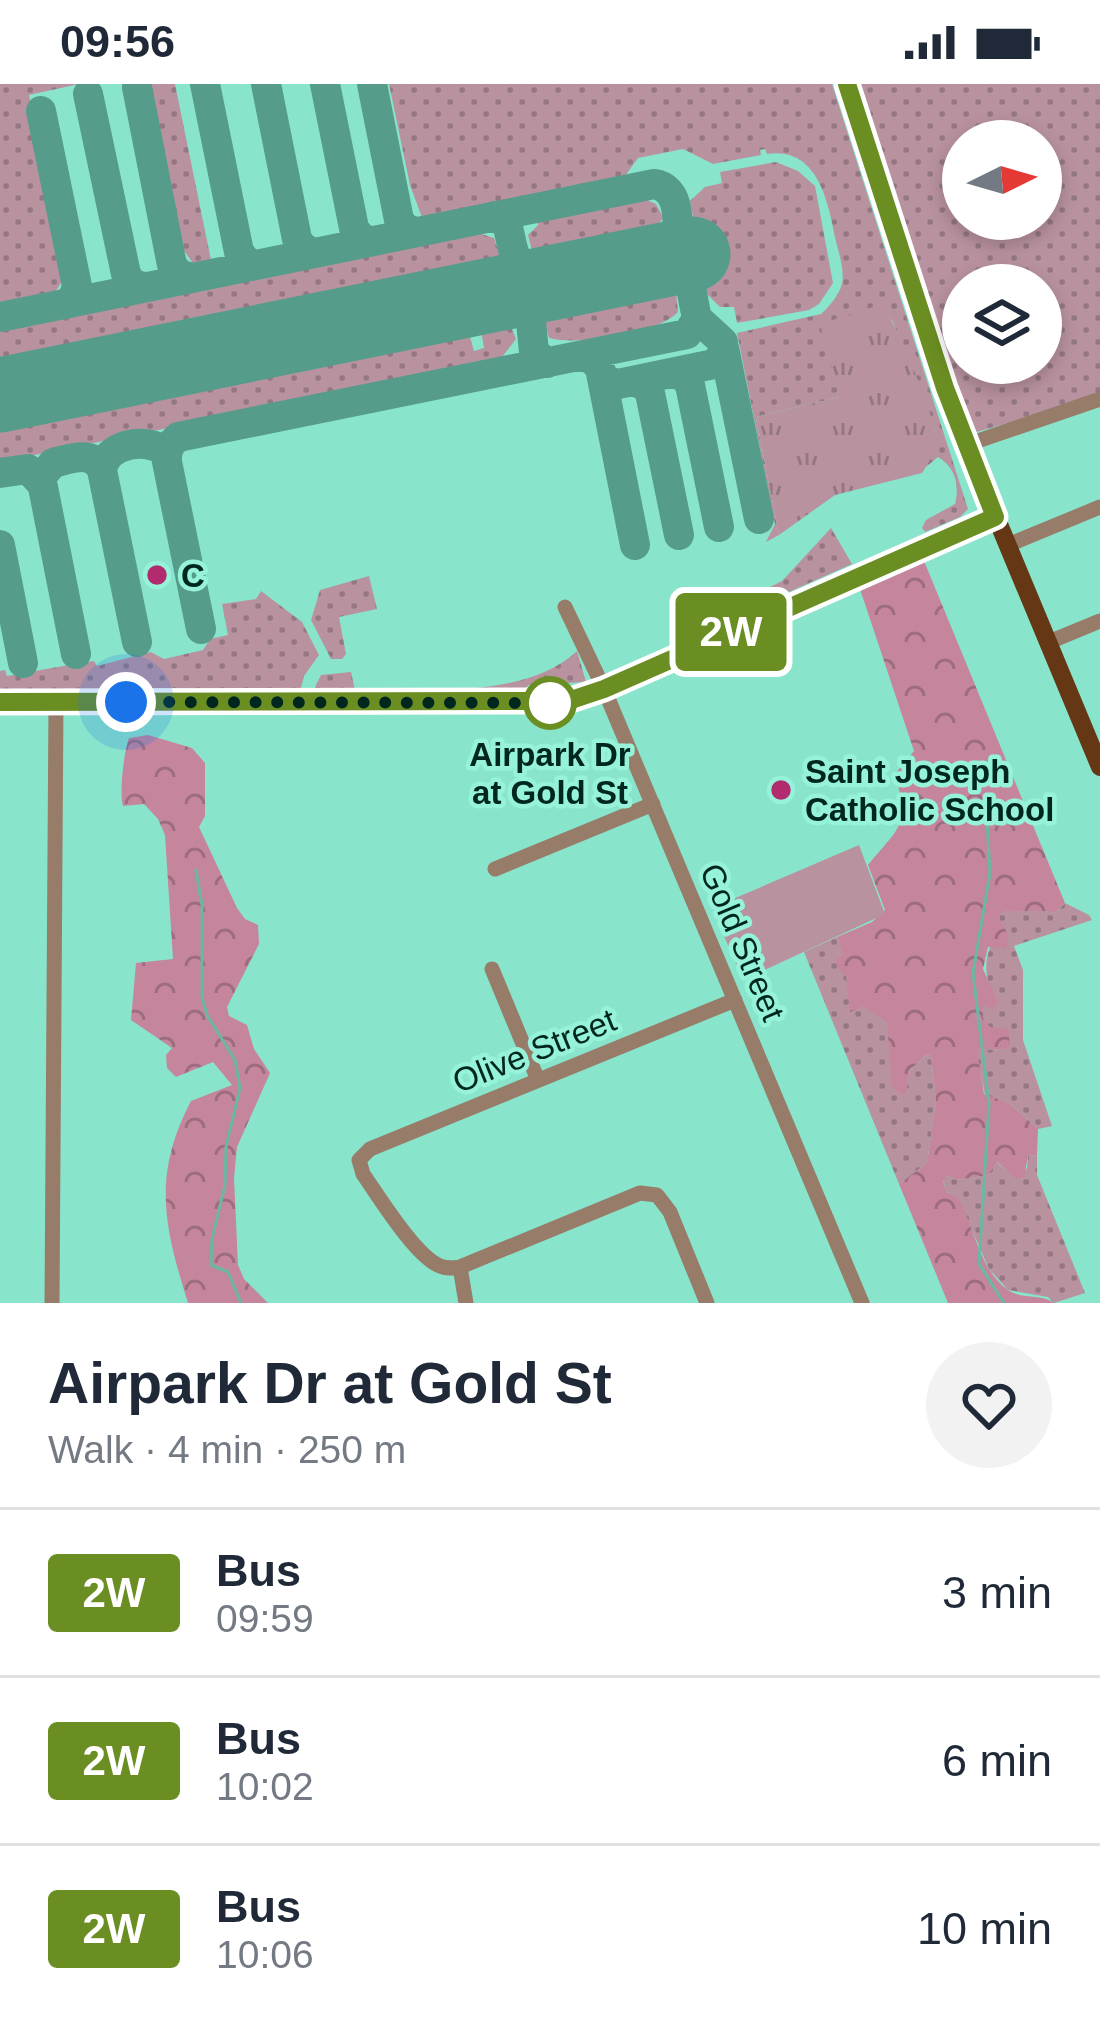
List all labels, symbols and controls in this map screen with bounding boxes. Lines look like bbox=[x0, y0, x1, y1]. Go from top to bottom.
text: 09:56 bbox=[60, 16, 175, 67]
north arrow bbox=[942, 120, 1062, 240]
map controls bbox=[942, 120, 1062, 384]
button: layers bbox=[942, 264, 1062, 384]
place label: C bbox=[181, 557, 205, 594]
marker: C bbox=[144, 562, 170, 588]
line badge: 2W bbox=[677, 593, 785, 671]
text: 2W bbox=[700, 608, 763, 655]
your location bbox=[96, 672, 156, 732]
marker: Airpark Dr at Gold St bbox=[525, 678, 575, 728]
place label: Airpark Dr at Gold St bbox=[469, 736, 631, 811]
place label: Saint Joseph Catholic School bbox=[805, 753, 1054, 828]
marker: Saint Joseph Catholic School bbox=[768, 777, 794, 803]
street label: Gold Street bbox=[693, 858, 792, 1026]
street label: Olive Street bbox=[447, 1001, 621, 1100]
button: heart bbox=[926, 1342, 1052, 1468]
text: Airpark Dr at Gold St bbox=[48, 1351, 612, 1415]
text: Walk · 4 min · 250 m bbox=[48, 1428, 406, 1471]
text: Bus bbox=[216, 1545, 301, 1596]
text: 3 min bbox=[942, 1567, 1052, 1618]
text: 2W bbox=[83, 1569, 146, 1616]
text: 09:59 bbox=[216, 1597, 314, 1640]
text: Bus bbox=[216, 1713, 301, 1764]
text: 6 min bbox=[942, 1735, 1052, 1786]
text: 2W bbox=[83, 1737, 146, 1784]
text: 10:02 bbox=[216, 1765, 314, 1808]
text: Bus bbox=[216, 1881, 301, 1932]
text: 10 min bbox=[917, 1903, 1052, 1954]
text: 2W bbox=[83, 1905, 146, 1952]
text: 10:06 bbox=[216, 1933, 314, 1976]

